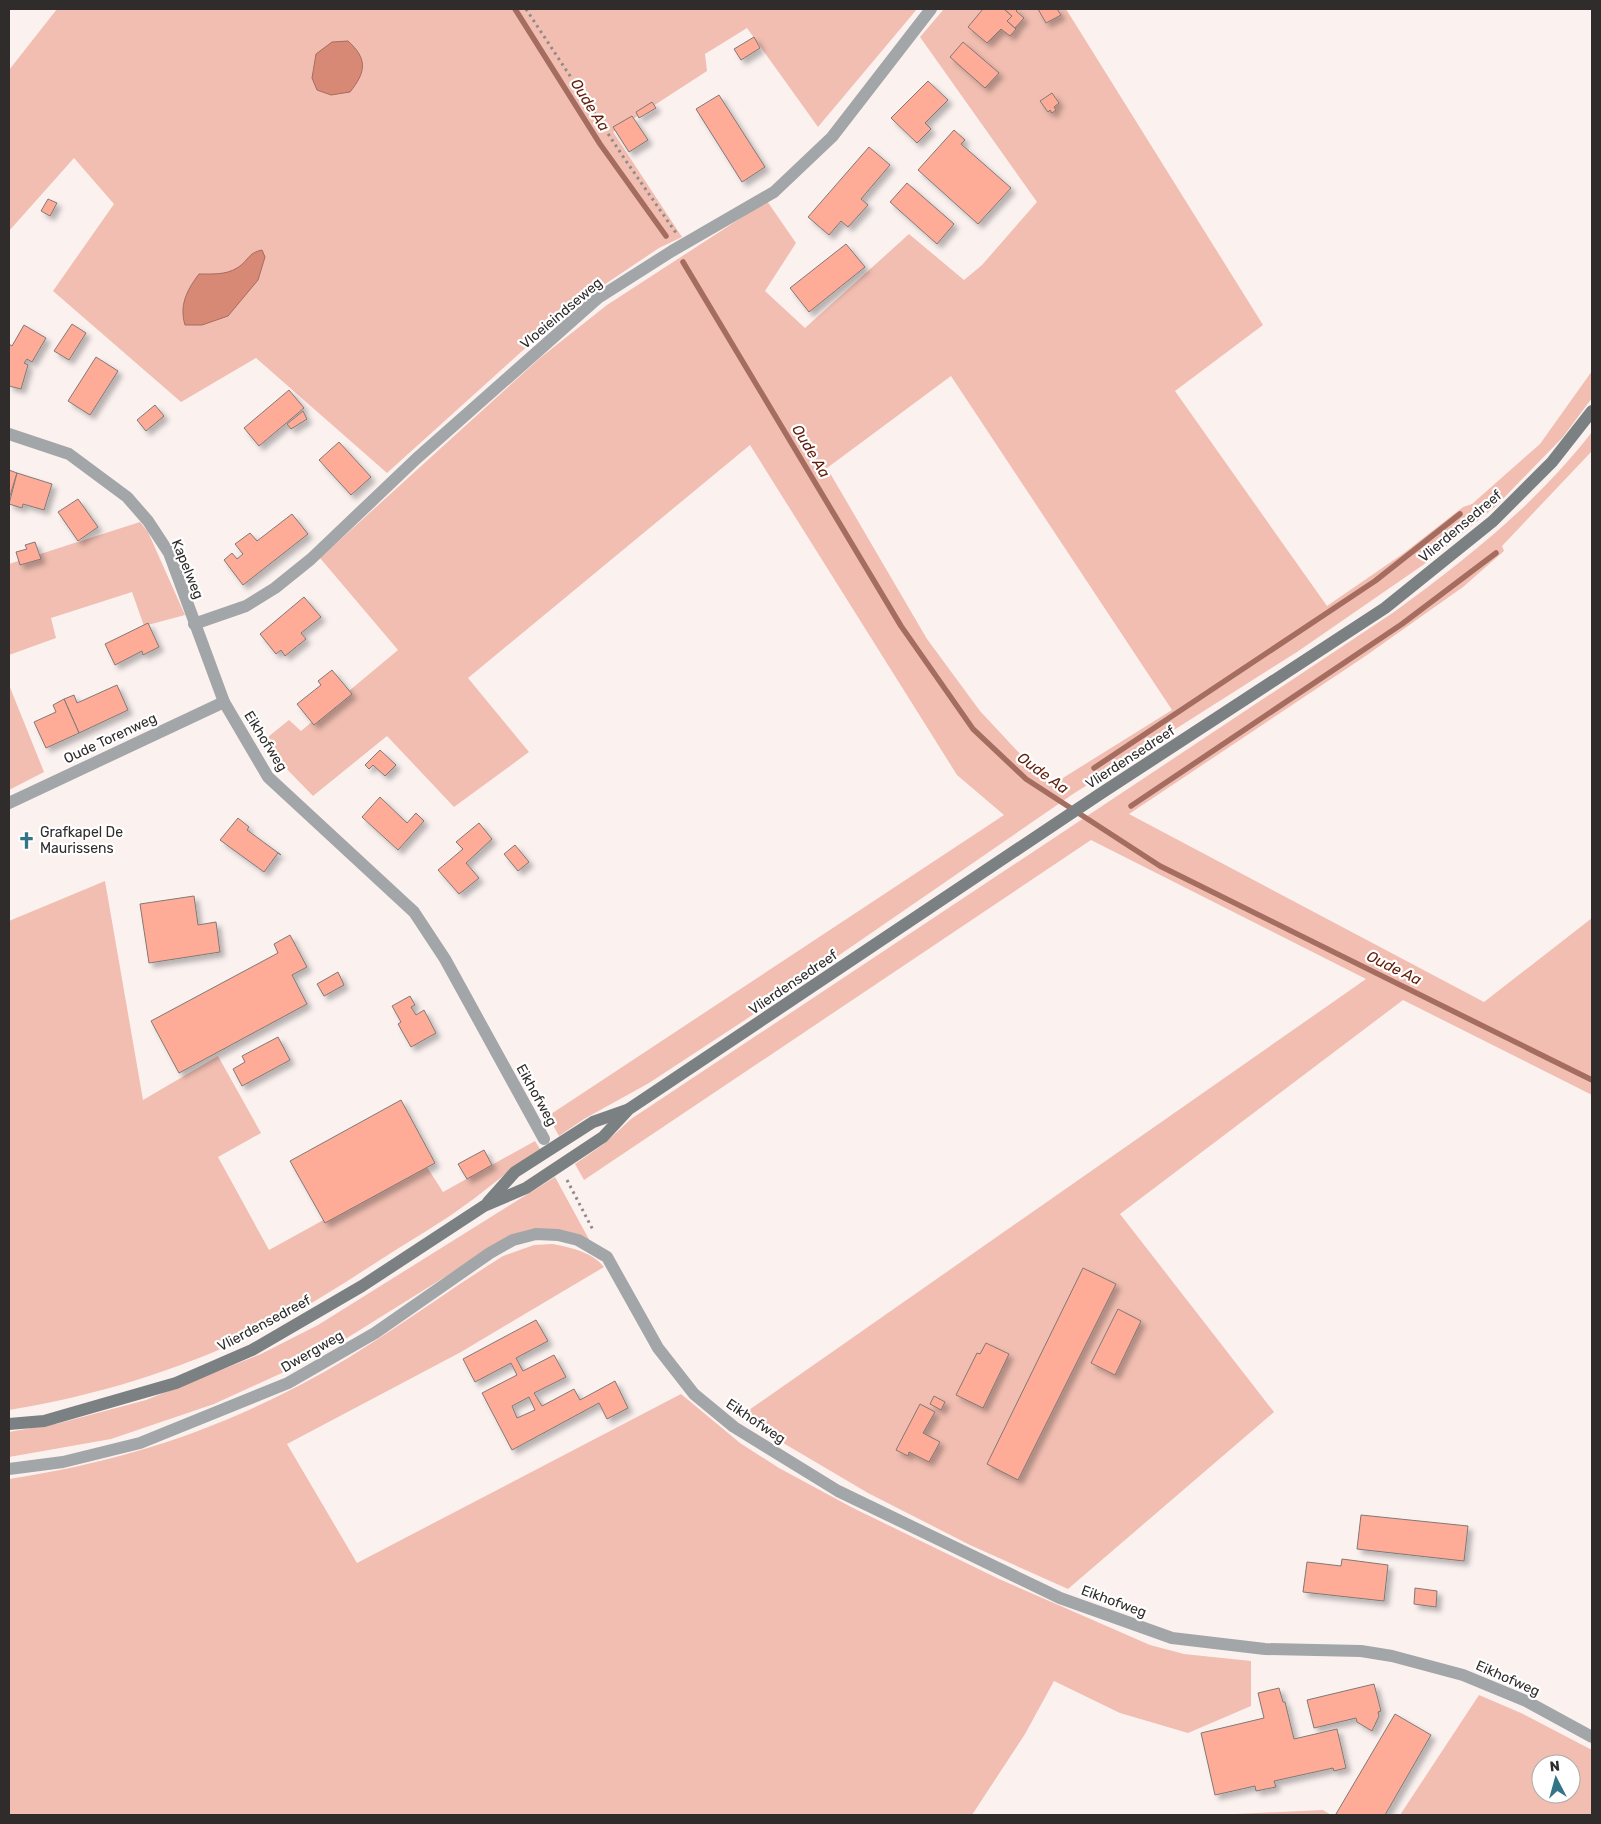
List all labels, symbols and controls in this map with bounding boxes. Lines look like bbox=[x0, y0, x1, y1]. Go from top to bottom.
water label: Oude Aa bbox=[567, 75, 613, 135]
street label: Vloeieindseweg bbox=[517, 274, 606, 353]
water label: Oude Aa bbox=[788, 421, 834, 481]
street label: Vlierdensedreef bbox=[1415, 486, 1506, 566]
street label: Kapelweg bbox=[168, 537, 207, 602]
street label: Eikhofweg bbox=[240, 708, 291, 775]
street label: Oude Torenweg bbox=[61, 709, 159, 767]
street label: Vlierdensedreef bbox=[1082, 722, 1179, 793]
water label: Oude Aa bbox=[1014, 748, 1072, 798]
place label: Grafkapel De Maurissens bbox=[40, 824, 123, 857]
church icon: Grafkapel De Maurissens bbox=[16, 830, 36, 850]
street label: Vlierdensedreef bbox=[746, 946, 841, 1018]
water label: Oude Aa bbox=[1364, 947, 1425, 989]
street label: Eikhofweg bbox=[513, 1061, 561, 1129]
street label: Vlierdensedreef bbox=[215, 1291, 314, 1355]
street label: Dwergweg bbox=[278, 1327, 347, 1376]
street label: Eikhofweg bbox=[723, 1395, 789, 1448]
street label: Eikhofweg bbox=[1079, 1582, 1149, 1621]
street label: Eikhofweg bbox=[1473, 1657, 1542, 1700]
north arrow bbox=[1531, 1754, 1581, 1804]
text: N bbox=[1549, 1758, 1561, 1776]

